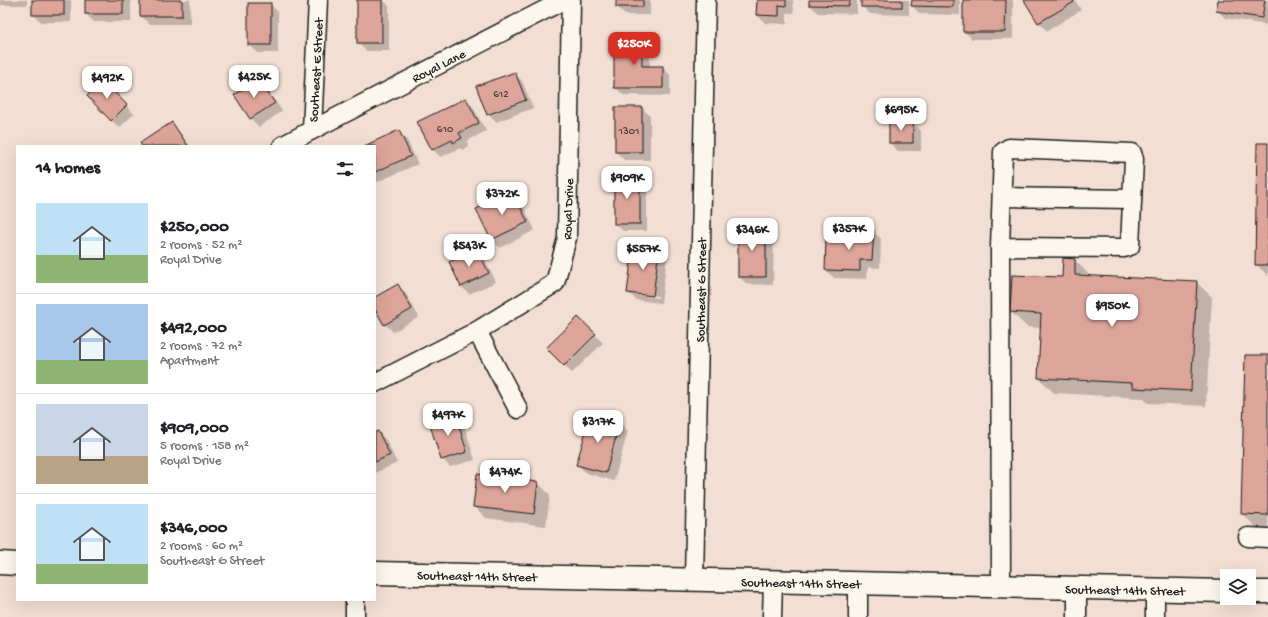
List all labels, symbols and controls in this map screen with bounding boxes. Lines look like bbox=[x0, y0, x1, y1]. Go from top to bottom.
street label: Southeast E Street bbox=[307, 16, 328, 123]
pin: $250K bbox=[606, 32, 662, 66]
text: $250K bbox=[617, 37, 651, 52]
street label: Royal Lane bbox=[410, 47, 469, 87]
pin: $425K bbox=[226, 65, 282, 99]
pin: $492K bbox=[79, 66, 135, 100]
text: $425K bbox=[238, 70, 270, 85]
text: $492K bbox=[91, 71, 123, 86]
house number: 612 bbox=[493, 89, 509, 101]
pin: $695K bbox=[873, 98, 929, 132]
text: $695K bbox=[885, 103, 917, 118]
house number: 610 bbox=[437, 124, 453, 136]
house number: 1301 bbox=[618, 126, 639, 138]
icon: filters bbox=[334, 158, 356, 180]
text: 14 homes bbox=[36, 159, 100, 179]
pin: $909K bbox=[599, 166, 655, 200]
text: $909K bbox=[610, 171, 644, 186]
street label: Royal Drive bbox=[561, 178, 578, 240]
pin: $372K bbox=[474, 182, 530, 216]
text: $372K bbox=[486, 187, 518, 202]
pin: $357K bbox=[821, 217, 877, 251]
text: $250,000 bbox=[160, 218, 229, 238]
pin: $346K bbox=[724, 218, 780, 252]
icon: home bbox=[68, 219, 116, 267]
text: $357K bbox=[832, 222, 866, 237]
text: $346K bbox=[736, 223, 768, 238]
pin: $543K bbox=[441, 234, 497, 268]
street label: Southeast G Street bbox=[694, 236, 711, 342]
pin: $557K bbox=[615, 237, 671, 271]
text: 2 rooms · 52 m² bbox=[160, 238, 242, 253]
text: $543K bbox=[453, 239, 485, 254]
text: $557K bbox=[626, 242, 660, 257]
text: Royal Drive bbox=[160, 253, 221, 268]
pin: $950K bbox=[1084, 294, 1140, 328]
text: $950K bbox=[1095, 299, 1129, 314]
text: $492,000 bbox=[160, 319, 227, 339]
icon: home bbox=[68, 320, 116, 368]
text: 2 rooms · 72 m² bbox=[160, 339, 242, 354]
text: Apartment bbox=[160, 354, 219, 369]
pin: $497K bbox=[420, 403, 476, 437]
text: $497K bbox=[432, 408, 464, 423]
pin: $317K bbox=[570, 410, 626, 444]
text: $317K bbox=[582, 415, 614, 430]
text: $909,000 bbox=[160, 419, 229, 439]
icon: home bbox=[68, 420, 116, 468]
text: 5 rooms · 158 m² bbox=[160, 439, 249, 454]
text: Royal Drive bbox=[160, 454, 221, 469]
pin: $474K bbox=[477, 460, 533, 494]
text: $474K bbox=[489, 465, 521, 480]
text: $346,000 bbox=[160, 519, 227, 539]
icon: home bbox=[68, 520, 116, 568]
text: 2 rooms · 60 m² bbox=[160, 539, 243, 554]
text: Southeast G Street bbox=[160, 554, 264, 569]
street label: Southeast 14th Street bbox=[417, 569, 539, 586]
map controls bbox=[1220, 569, 1256, 605]
button: layers bbox=[1220, 569, 1256, 605]
street label: Southeast 14th Street bbox=[741, 576, 863, 593]
street label: Southeast 14th Street bbox=[1065, 583, 1187, 600]

